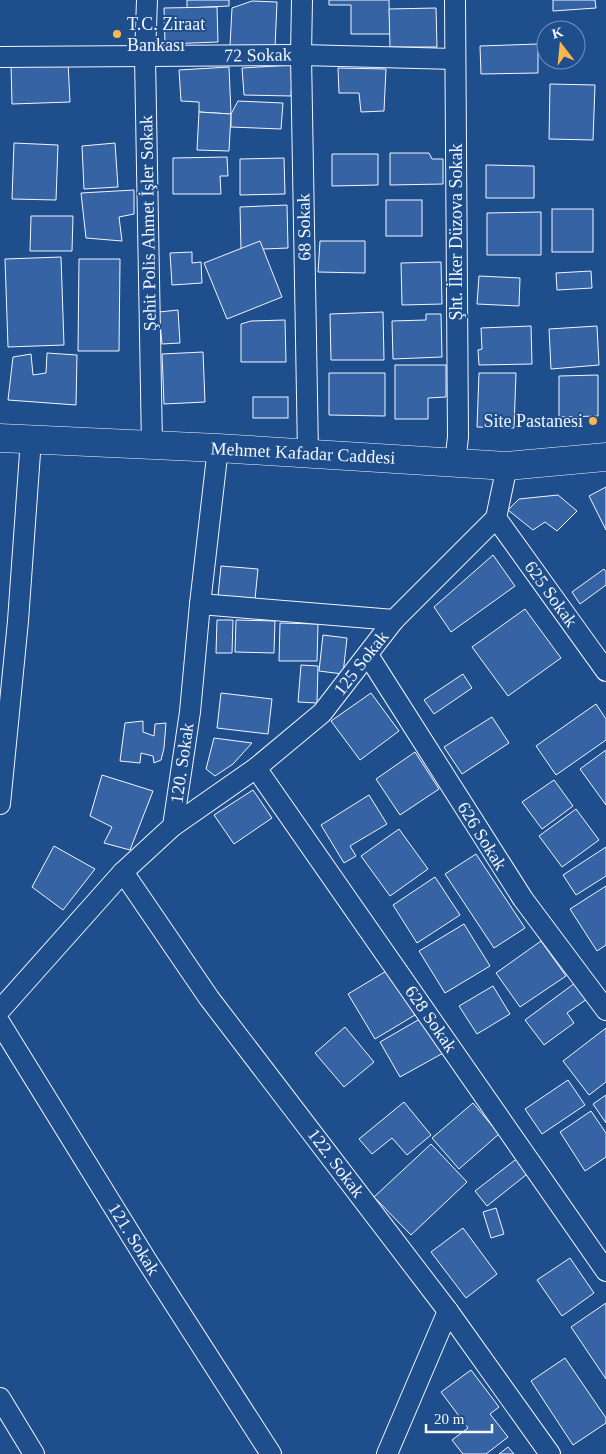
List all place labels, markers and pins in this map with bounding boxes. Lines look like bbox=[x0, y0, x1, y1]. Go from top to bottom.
place label: T.C. Ziraat Bankası bbox=[127, 14, 205, 55]
marker: T.C. Ziraat Bankası bbox=[111, 28, 123, 40]
place label: Site Pastanesi bbox=[484, 411, 583, 431]
marker: Site Pastanesi bbox=[587, 415, 599, 427]

